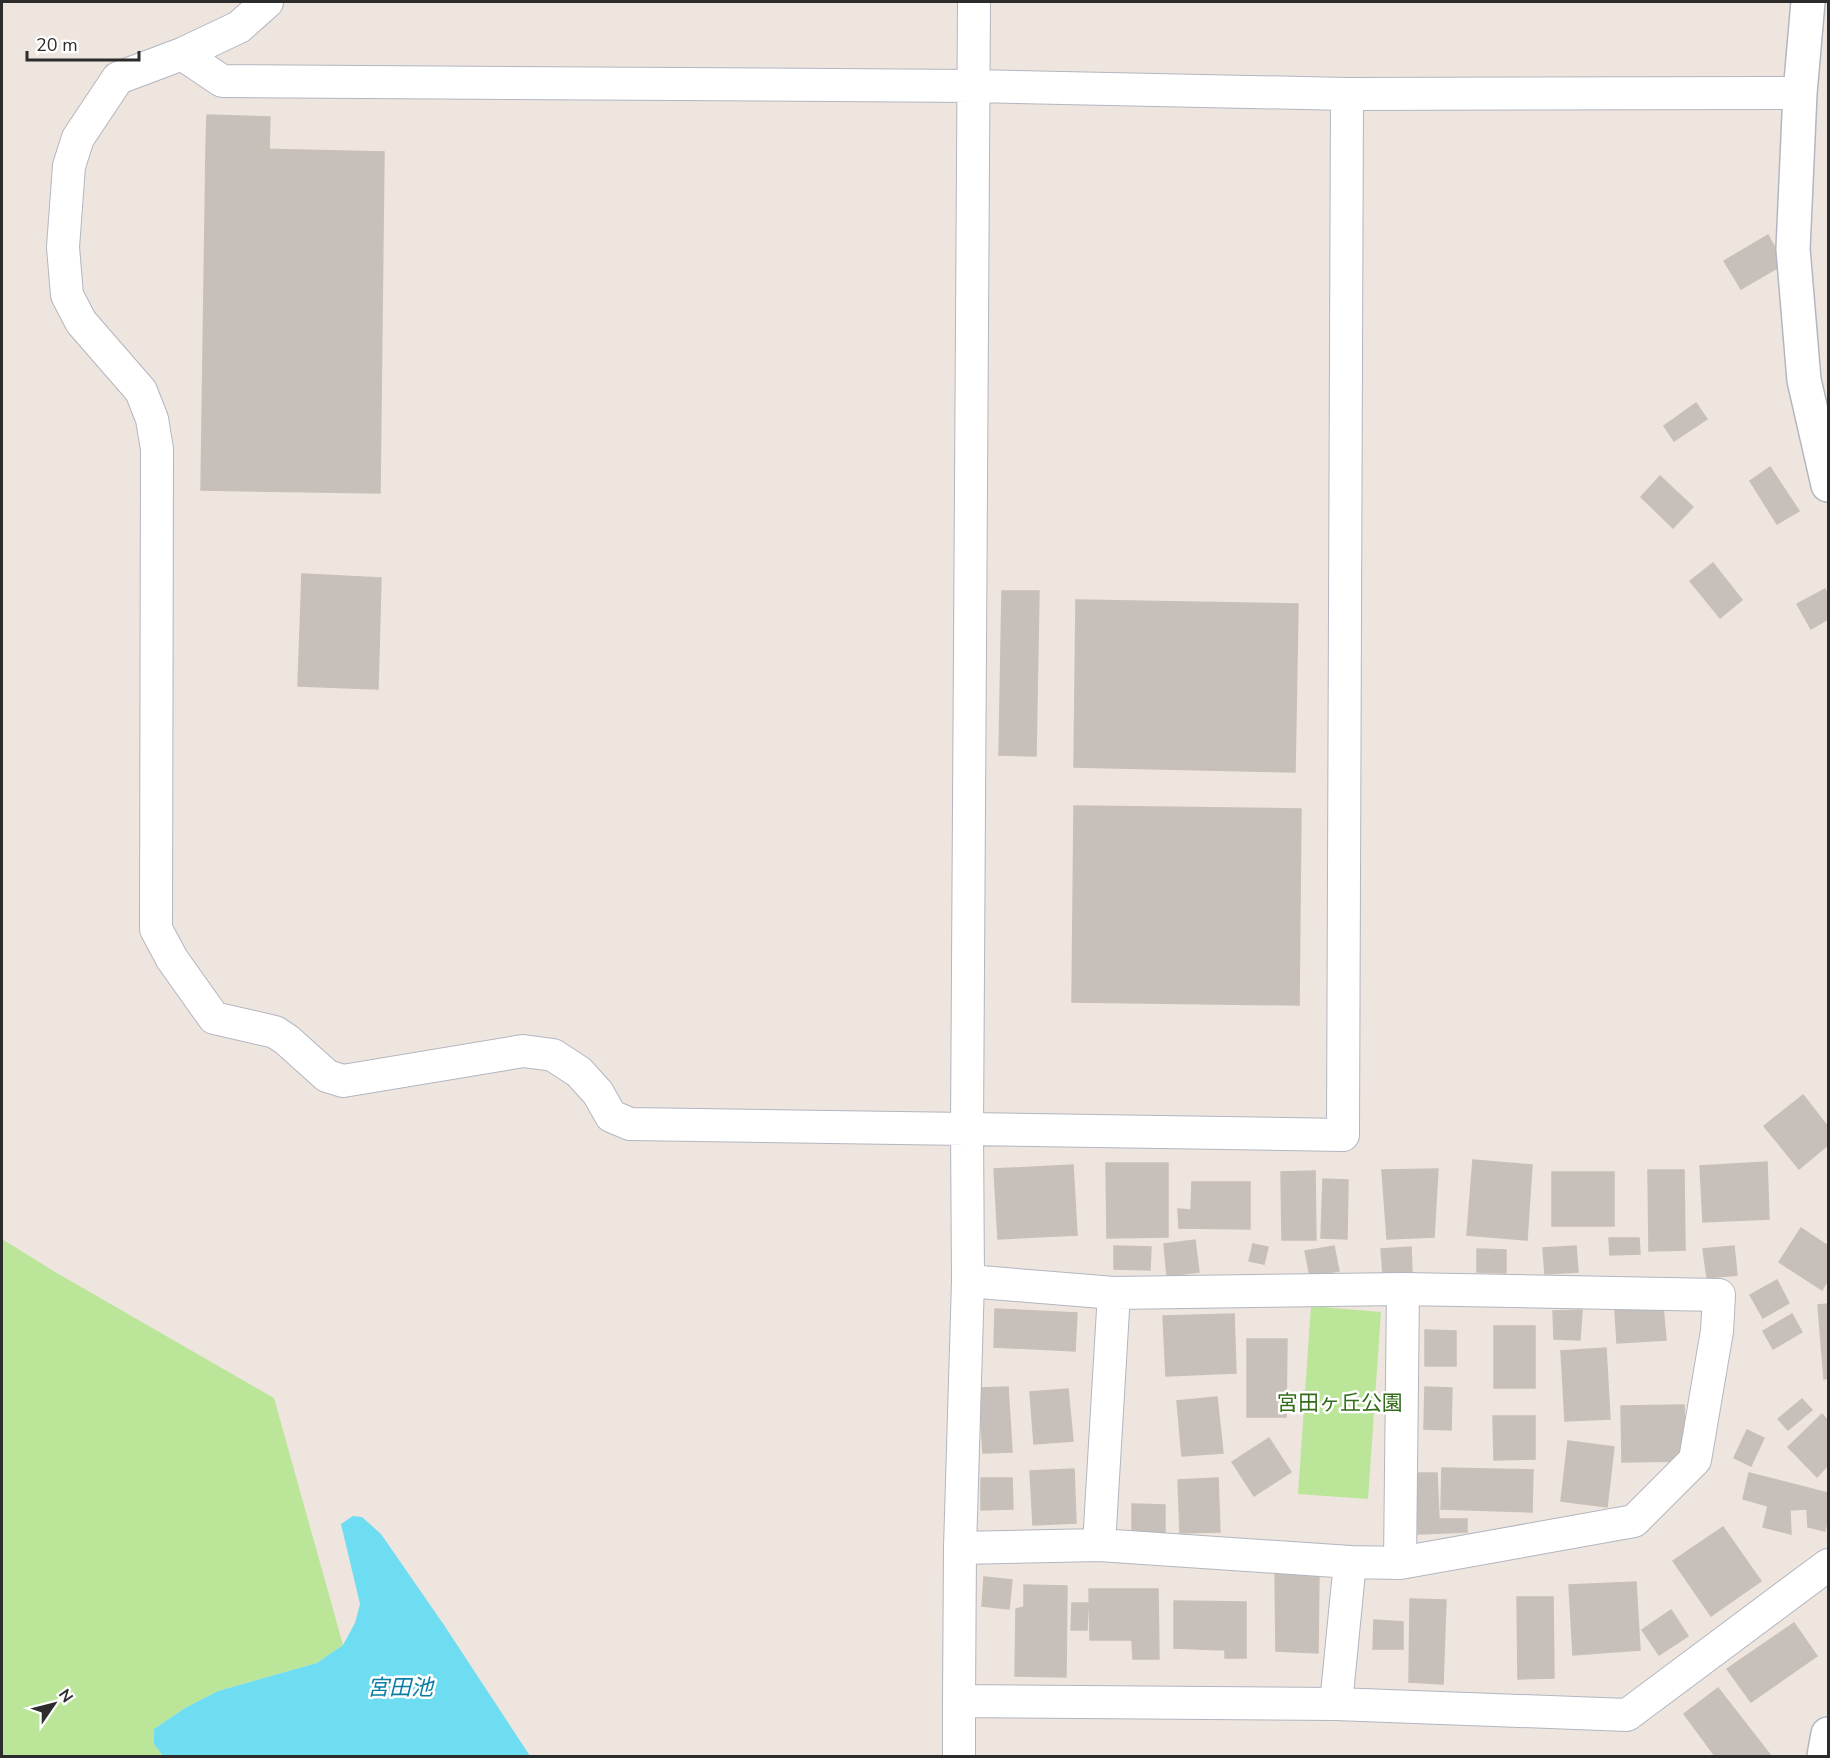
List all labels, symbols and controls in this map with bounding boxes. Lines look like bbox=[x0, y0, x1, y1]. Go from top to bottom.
scale bar bbox=[27, 24, 140, 62]
text: 20 m bbox=[36, 33, 78, 57]
park label: 宮田ヶ丘公園 bbox=[1277, 1389, 1403, 1417]
water label: 宮田池 bbox=[367, 1673, 435, 1703]
north arrow bbox=[24, 1674, 84, 1734]
text: N bbox=[53, 1685, 78, 1707]

